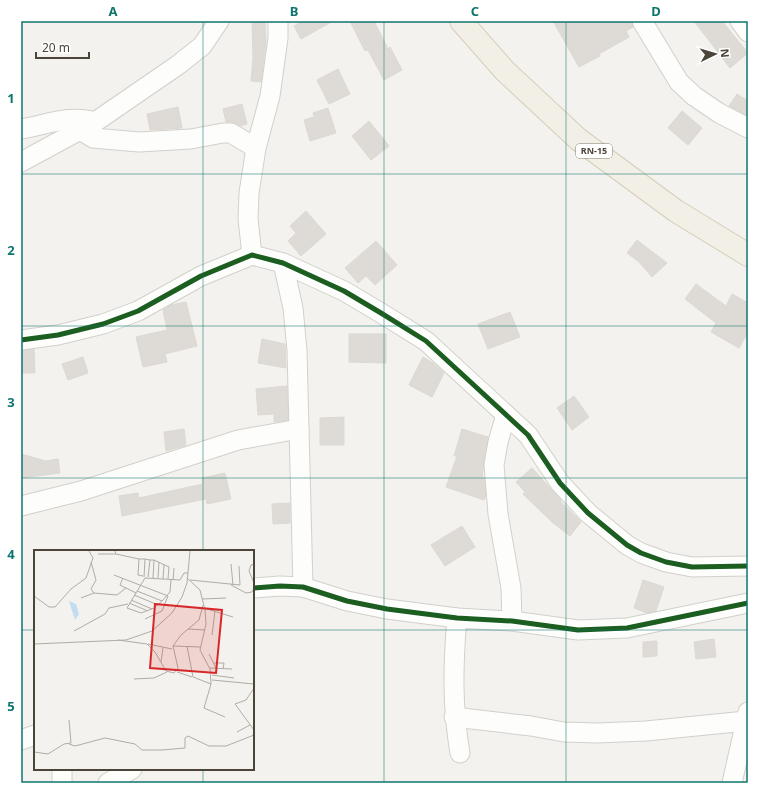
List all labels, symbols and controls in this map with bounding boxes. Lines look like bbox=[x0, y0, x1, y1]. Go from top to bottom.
text: A bbox=[109, 2, 118, 20]
text: B bbox=[290, 2, 298, 20]
text: C bbox=[471, 2, 479, 20]
text: D bbox=[651, 2, 661, 20]
scale bar bbox=[36, 34, 89, 60]
north arrow bbox=[695, 34, 735, 74]
text: 20 m bbox=[42, 39, 70, 56]
text: N bbox=[718, 48, 733, 58]
text: 1 bbox=[7, 89, 15, 107]
road number: RN-15 bbox=[576, 144, 612, 158]
text: 2 bbox=[7, 241, 15, 259]
text: 3 bbox=[7, 393, 15, 411]
text: 4 bbox=[7, 545, 15, 563]
inset map bbox=[34, 550, 254, 770]
text: 5 bbox=[7, 697, 15, 715]

